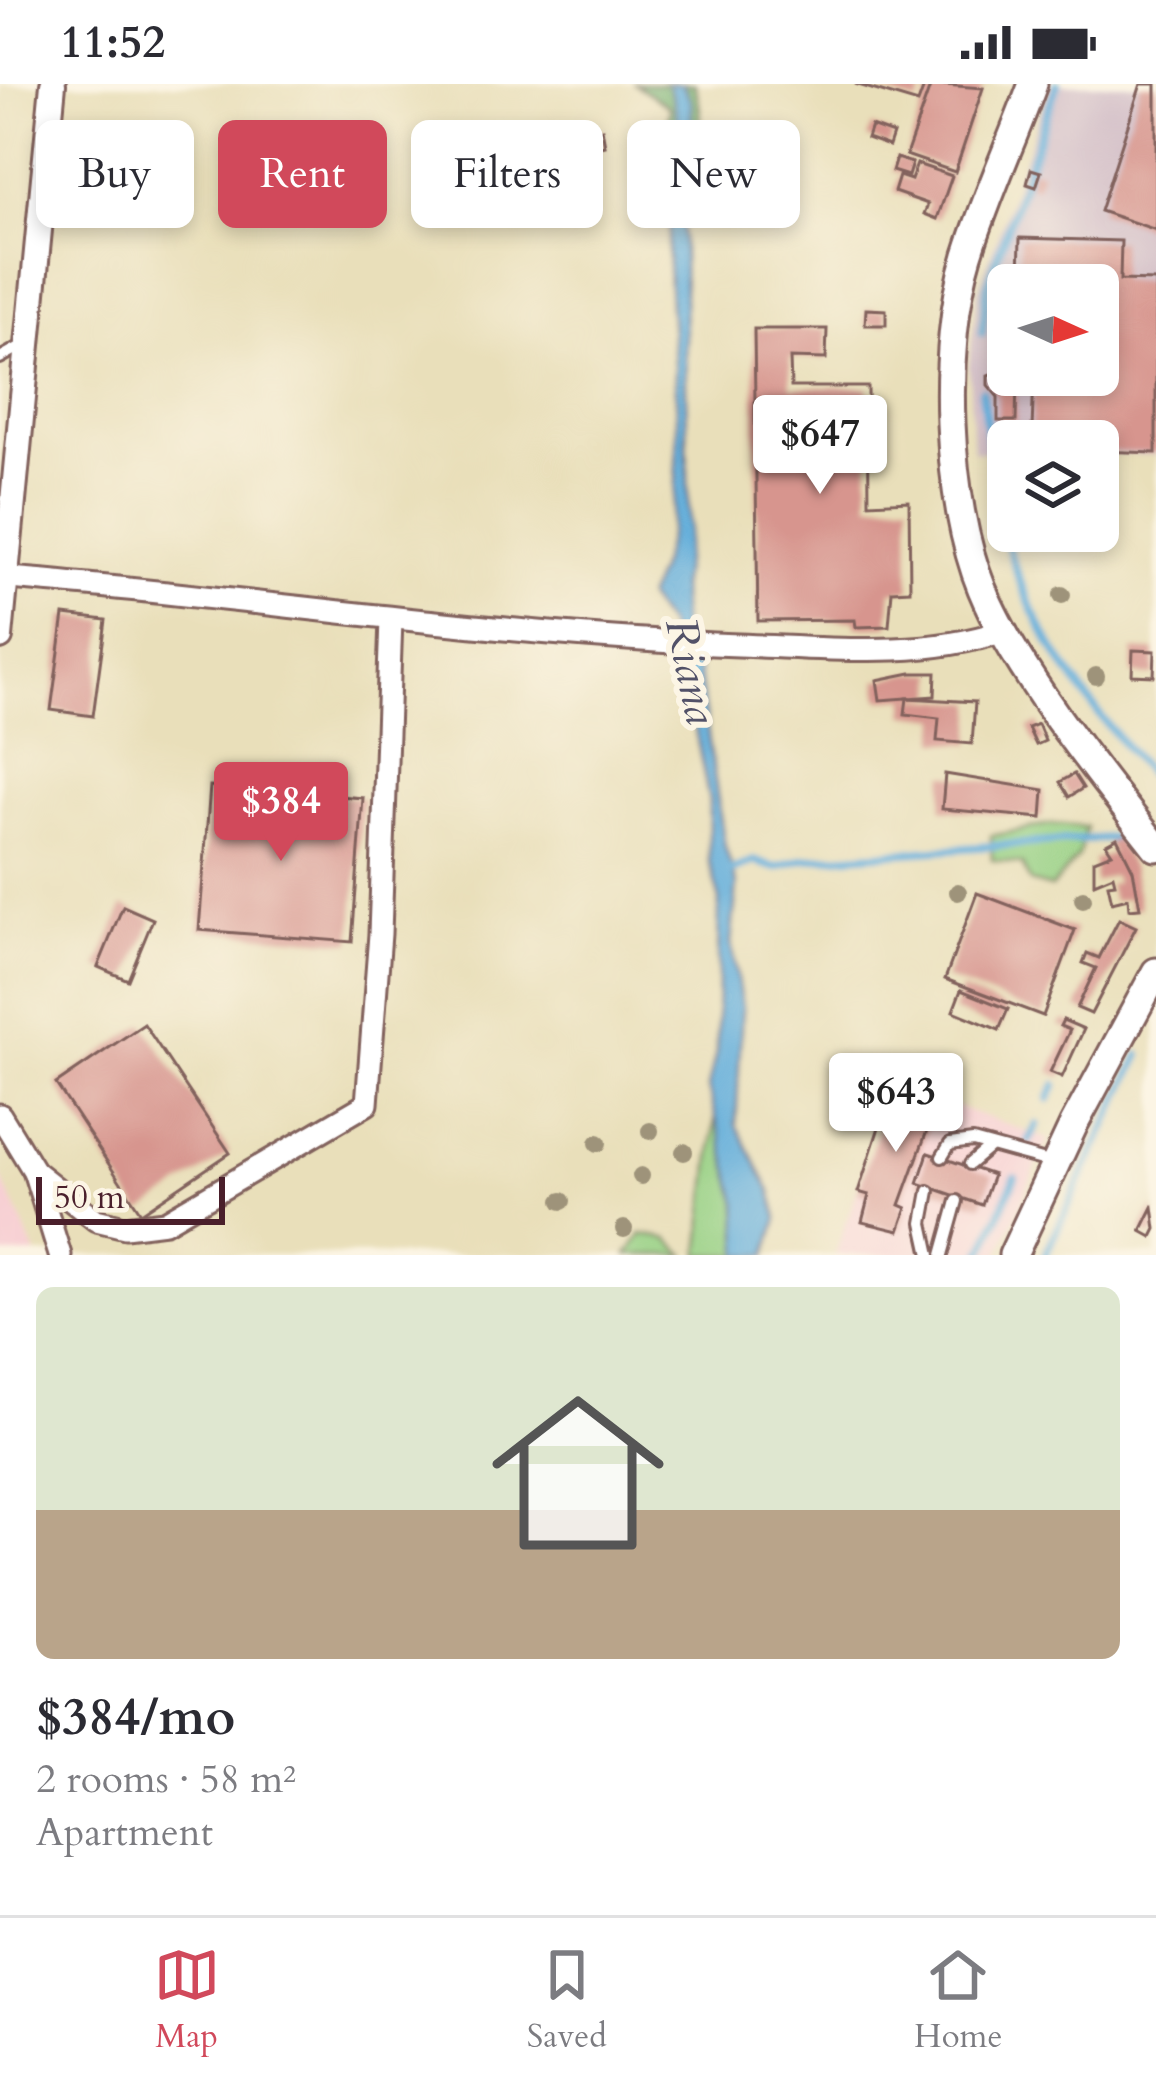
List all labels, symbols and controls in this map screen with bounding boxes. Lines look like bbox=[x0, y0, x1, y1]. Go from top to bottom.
text: 11:52 bbox=[60, 12, 165, 73]
chip: Buy bbox=[36, 120, 194, 228]
chip: Rent bbox=[218, 120, 387, 228]
chip: Filters bbox=[411, 120, 603, 228]
chip: New bbox=[627, 120, 800, 228]
north arrow bbox=[987, 264, 1119, 396]
map controls bbox=[987, 264, 1119, 552]
pin: $647 bbox=[749, 395, 891, 497]
text: $647 bbox=[780, 407, 860, 460]
button: layers bbox=[987, 420, 1119, 552]
water label: Riana bbox=[650, 612, 732, 730]
pin: $384 bbox=[210, 762, 352, 864]
text: $384 bbox=[241, 774, 321, 827]
pin: $643 bbox=[825, 1053, 967, 1155]
text: $643 bbox=[856, 1065, 936, 1118]
scale bar bbox=[36, 1171, 225, 1224]
text: 50 m bbox=[54, 1175, 125, 1220]
icon: home bbox=[470, 1365, 686, 1581]
text: $384/mo bbox=[36, 1683, 235, 1753]
text: 2 rooms · 58 m² bbox=[36, 1753, 296, 1806]
text: Apartment bbox=[36, 1806, 213, 1859]
tab: Map bbox=[154, 1942, 220, 2059]
tab: Saved bbox=[527, 1942, 607, 2059]
tab: Home bbox=[914, 1942, 1002, 2059]

